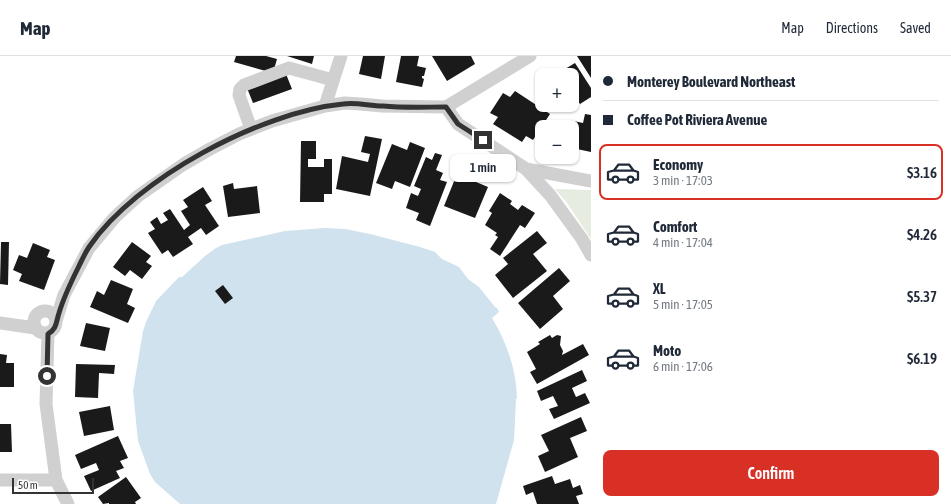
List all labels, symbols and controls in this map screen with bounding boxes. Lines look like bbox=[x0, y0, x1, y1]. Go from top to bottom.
text: Map bbox=[20, 17, 51, 39]
text: Map bbox=[781, 20, 804, 36]
text: Directions bbox=[826, 20, 878, 36]
text: Saved bbox=[900, 20, 931, 36]
map controls bbox=[535, 68, 579, 164]
button: + bbox=[535, 68, 579, 112]
text: Monterey Boulevard Northeast bbox=[627, 73, 795, 90]
text: Coffee Pot Riviera Avenue bbox=[627, 111, 767, 128]
button: − bbox=[535, 120, 579, 164]
route end bbox=[474, 131, 492, 149]
callout: 1 min bbox=[450, 154, 516, 182]
icon: car bbox=[605, 154, 641, 190]
text: Economy bbox=[653, 156, 703, 173]
text: 1 min bbox=[470, 160, 496, 175]
text: $3.16 bbox=[907, 164, 937, 181]
text: 3 min · 17:03 bbox=[653, 173, 713, 188]
icon: car bbox=[605, 216, 641, 252]
text: Comfort bbox=[653, 218, 697, 235]
text: $4.26 bbox=[907, 226, 937, 243]
text: 4 min · 17:04 bbox=[653, 235, 713, 250]
icon: car bbox=[605, 278, 641, 314]
text: XL bbox=[653, 280, 666, 297]
text: $5.37 bbox=[907, 288, 937, 305]
text: 5 min · 17:05 bbox=[653, 297, 713, 312]
icon: car bbox=[605, 340, 641, 376]
text: Moto bbox=[653, 342, 681, 359]
text: $6.19 bbox=[907, 350, 937, 367]
text: 6 min · 17:06 bbox=[653, 359, 713, 374]
route start bbox=[38, 367, 56, 385]
button: Confirm bbox=[603, 450, 939, 496]
scale bar bbox=[12, 476, 94, 495]
text: 50 m bbox=[18, 479, 38, 491]

